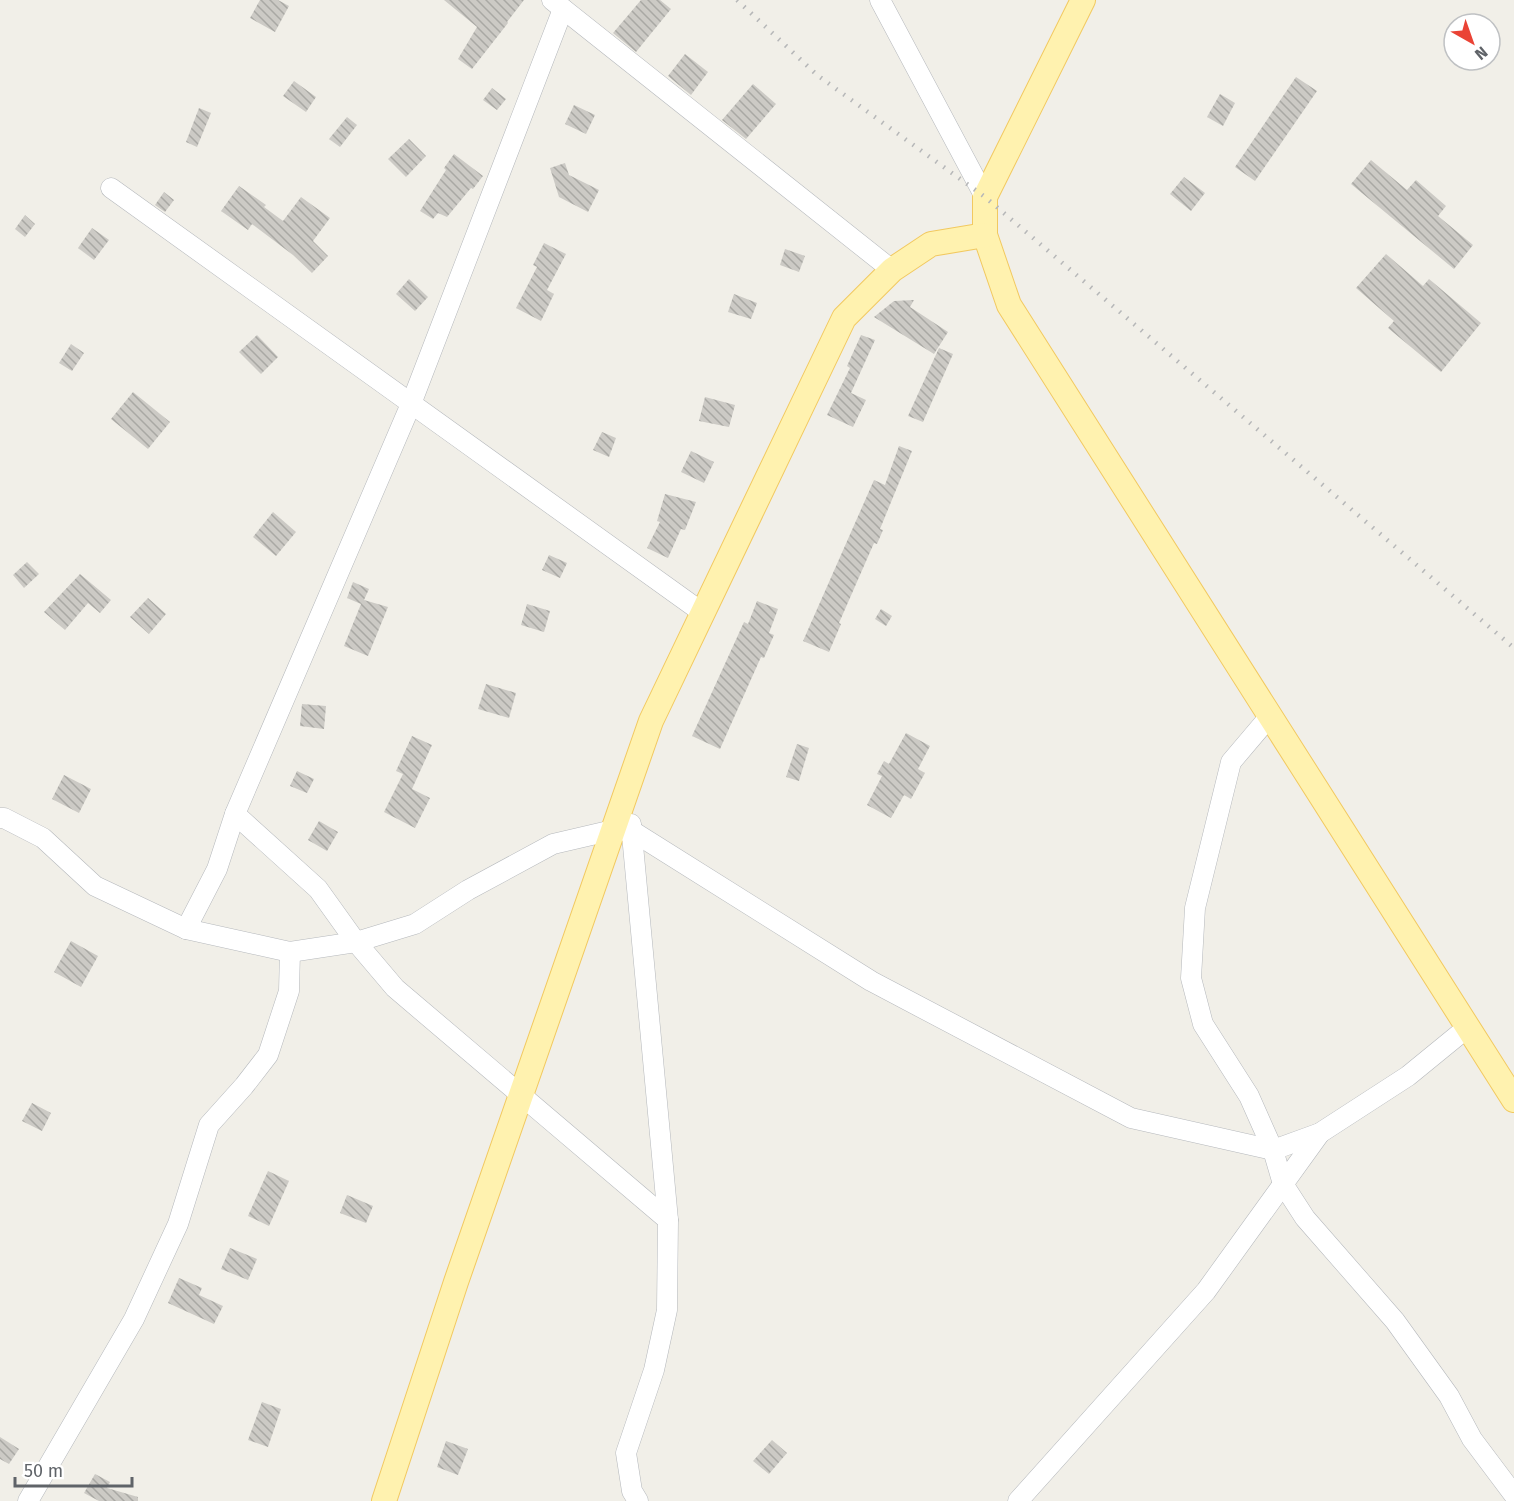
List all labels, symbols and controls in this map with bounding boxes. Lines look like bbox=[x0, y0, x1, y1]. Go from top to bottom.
north arrow bbox=[1442, 12, 1502, 72]
text: N bbox=[1471, 42, 1491, 64]
scale bar bbox=[15, 1450, 132, 1488]
text: 50 m bbox=[24, 1460, 63, 1482]

